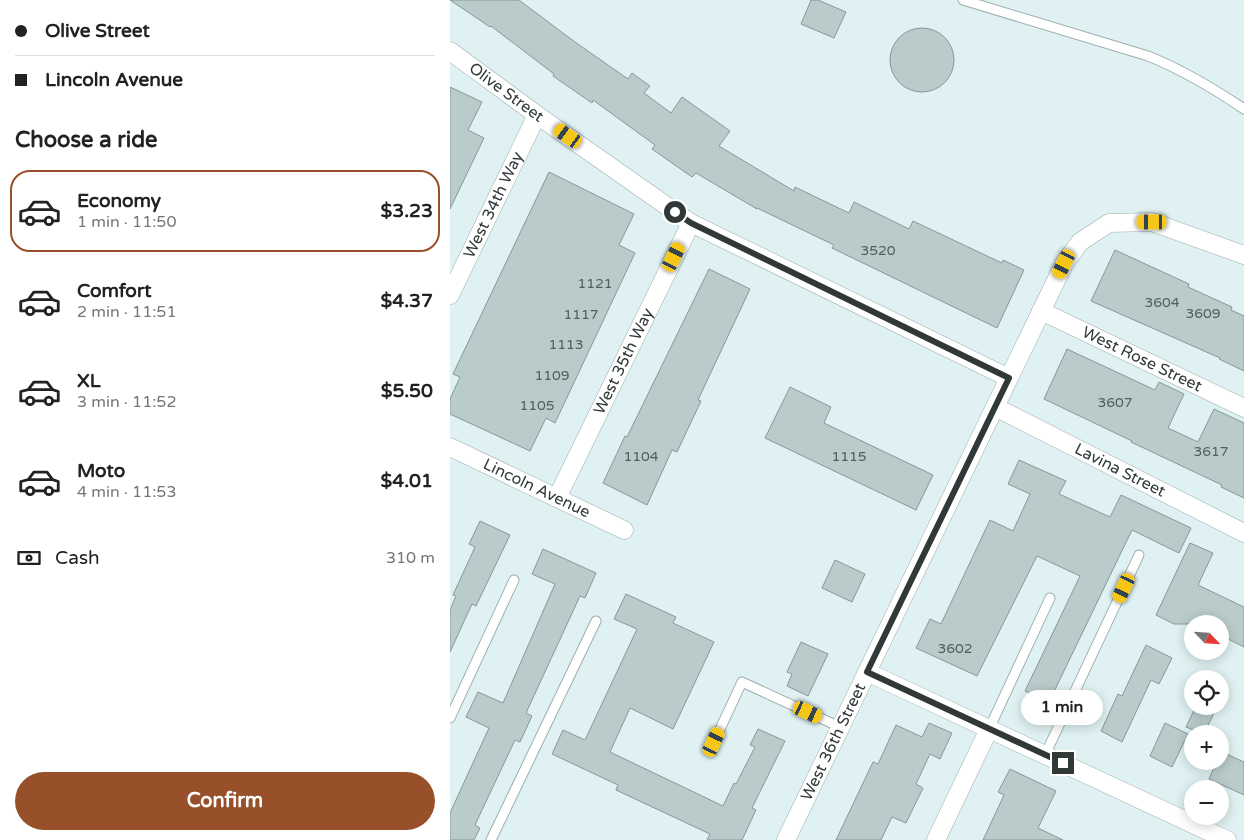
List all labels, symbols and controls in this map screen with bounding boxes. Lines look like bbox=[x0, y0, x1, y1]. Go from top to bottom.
text: Olive Street bbox=[45, 20, 150, 42]
street label: Olive Street bbox=[465, 58, 548, 127]
text: Lincoln Avenue bbox=[45, 69, 183, 91]
car bbox=[551, 121, 584, 151]
text: Choose a ride bbox=[15, 127, 158, 153]
street label: West 34th Way bbox=[459, 148, 528, 261]
icon: car bbox=[17, 189, 62, 234]
text: Economy bbox=[77, 190, 161, 212]
text: $3.23 bbox=[381, 200, 433, 222]
route start bbox=[664, 201, 686, 223]
text: 1 min · 11:50 bbox=[77, 212, 176, 232]
car bbox=[1137, 215, 1167, 230]
car bbox=[660, 240, 687, 274]
house number: 3520 bbox=[860, 242, 896, 259]
car bbox=[1050, 247, 1077, 281]
house number: 1121 bbox=[577, 275, 613, 292]
icon: car bbox=[17, 279, 62, 324]
text: Comfort bbox=[77, 280, 151, 302]
text: $4.37 bbox=[381, 290, 433, 312]
house number: 3604 bbox=[1144, 294, 1180, 311]
text: 2 min · 11:51 bbox=[77, 302, 176, 322]
street label: West 35th Way bbox=[589, 305, 658, 418]
house number: 3609 bbox=[1185, 305, 1221, 322]
house number: 1117 bbox=[563, 306, 599, 323]
street label: West Rose Street bbox=[1079, 322, 1205, 396]
house number: 1113 bbox=[548, 336, 584, 353]
house number: 1109 bbox=[534, 367, 570, 384]
icon: car bbox=[17, 369, 62, 414]
text: XL bbox=[77, 370, 101, 392]
text: $5.50 bbox=[381, 380, 433, 402]
text: 3 min · 11:52 bbox=[77, 392, 176, 412]
house number: 3607 bbox=[1097, 394, 1133, 411]
house number: 1105 bbox=[519, 397, 555, 414]
street label: Lavina Street bbox=[1071, 439, 1169, 502]
house number: 3617 bbox=[1193, 443, 1229, 460]
house number: 1104 bbox=[623, 448, 659, 465]
house number: 1115 bbox=[831, 448, 867, 465]
street label: Lincoln Avenue bbox=[480, 454, 593, 522]
icon: car bbox=[17, 459, 62, 504]
text: Moto bbox=[77, 460, 125, 482]
text: $4.01 bbox=[381, 470, 433, 492]
text: 4 min · 11:53 bbox=[77, 482, 176, 502]
icon: cash bbox=[15, 544, 43, 572]
text: Cash bbox=[55, 547, 100, 569]
text: 310 m bbox=[386, 548, 435, 568]
car bbox=[1110, 571, 1137, 605]
north arrow bbox=[1184, 615, 1229, 660]
map controls bbox=[1184, 615, 1229, 825]
house number: 3602 bbox=[937, 640, 973, 657]
button: locate bbox=[1184, 670, 1229, 715]
street label: West 36th Street bbox=[796, 680, 870, 804]
callout: 1 min bbox=[1022, 690, 1104, 726]
text: 1 min bbox=[1041, 697, 1083, 717]
car bbox=[791, 699, 824, 725]
car bbox=[700, 725, 727, 759]
button: + bbox=[1184, 725, 1229, 770]
route end bbox=[1052, 752, 1074, 774]
button: Confirm bbox=[15, 772, 435, 830]
button: − bbox=[1184, 780, 1229, 825]

